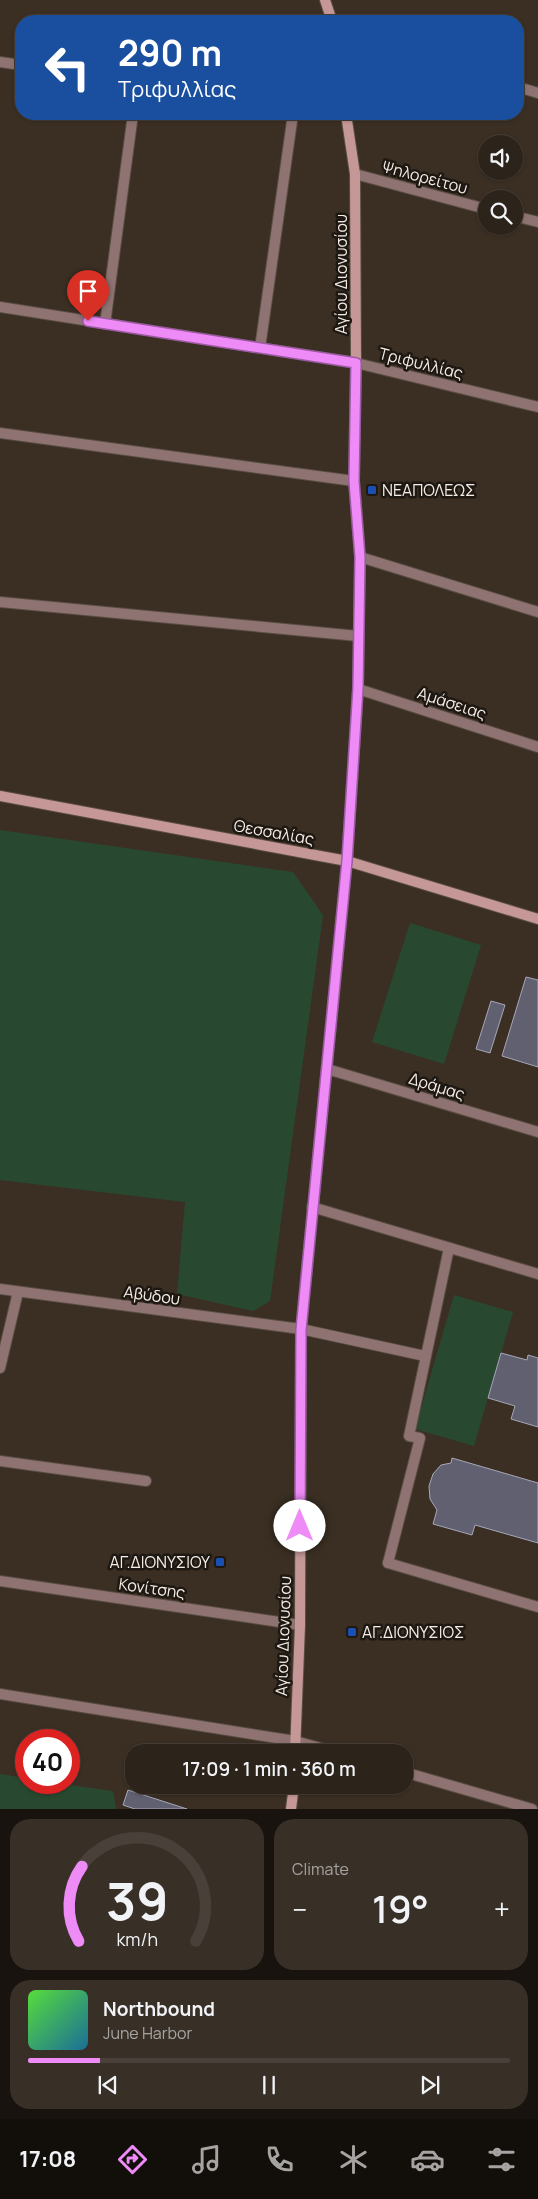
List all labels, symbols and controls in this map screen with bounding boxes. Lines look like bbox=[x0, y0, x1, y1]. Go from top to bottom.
text: 290 m bbox=[118, 29, 222, 77]
icon: left bbox=[35, 35, 100, 100]
text: Τριφυλλίας bbox=[118, 74, 236, 104]
map controls bbox=[478, 135, 523, 235]
button: sound bbox=[478, 135, 523, 180]
street label: Ψηλορείτου bbox=[380, 155, 470, 199]
button: search bbox=[478, 190, 523, 235]
street label: Αγίου Διονυσίου bbox=[330, 214, 352, 334]
pin bbox=[67, 270, 109, 321]
icon: arrive bbox=[74, 277, 102, 305]
street label: Τριφυλλίας bbox=[377, 342, 466, 384]
place label: ΝΕΑΠΟΛΕΩΣ bbox=[382, 479, 475, 501]
marker: ΝΕΑΠΟΛΕΩΣ bbox=[366, 484, 378, 496]
street label: Αμάσειας bbox=[415, 682, 489, 724]
street label: Θεσσαλίας bbox=[232, 814, 316, 850]
street label: Δράμας bbox=[406, 1067, 468, 1105]
street label: Αβύδου bbox=[122, 1280, 182, 1310]
position arrow bbox=[273, 1499, 325, 1551]
place label: ΑΓ.ΔΙΟΝΥΣΙΟΥ bbox=[110, 1551, 210, 1573]
marker: ΑΓ.ΔΙΟΝΥΣΙΟΥ bbox=[214, 1556, 226, 1568]
street label: Κονίτσης bbox=[117, 1572, 187, 1604]
street label: Αγίου Διονυσίου bbox=[270, 1575, 296, 1697]
place label: ΑΓ.ΔΙΟΝΥΣΙΟΣ bbox=[362, 1621, 464, 1643]
marker: ΑΓ.ΔΙΟΝΥΣΙΟΣ bbox=[346, 1626, 358, 1638]
speed limit sign: 40 bbox=[15, 1729, 80, 1794]
text: 17:09 · 1 min · 360 m bbox=[182, 1756, 356, 1782]
text: Climate bbox=[292, 1858, 349, 1880]
text: 39 bbox=[106, 1865, 168, 1936]
text: 19° bbox=[372, 1882, 429, 1934]
text: − bbox=[292, 1890, 307, 1928]
text: + bbox=[494, 1890, 510, 1928]
text: km/h bbox=[116, 1927, 158, 1951]
text: Northbound bbox=[103, 1996, 215, 2022]
text: June Harbor bbox=[103, 2022, 192, 2044]
icon: previous bbox=[94, 2071, 122, 2099]
icon: pause bbox=[255, 2071, 283, 2099]
icon: next bbox=[416, 2071, 444, 2099]
icon: directions bbox=[115, 2142, 150, 2177]
icon: music bbox=[189, 2142, 224, 2177]
icon: phone bbox=[262, 2142, 297, 2177]
icon: climate bbox=[336, 2142, 371, 2177]
icon: car bbox=[410, 2142, 445, 2177]
icon: filters bbox=[484, 2142, 519, 2177]
text: 17:08 bbox=[19, 2144, 76, 2174]

